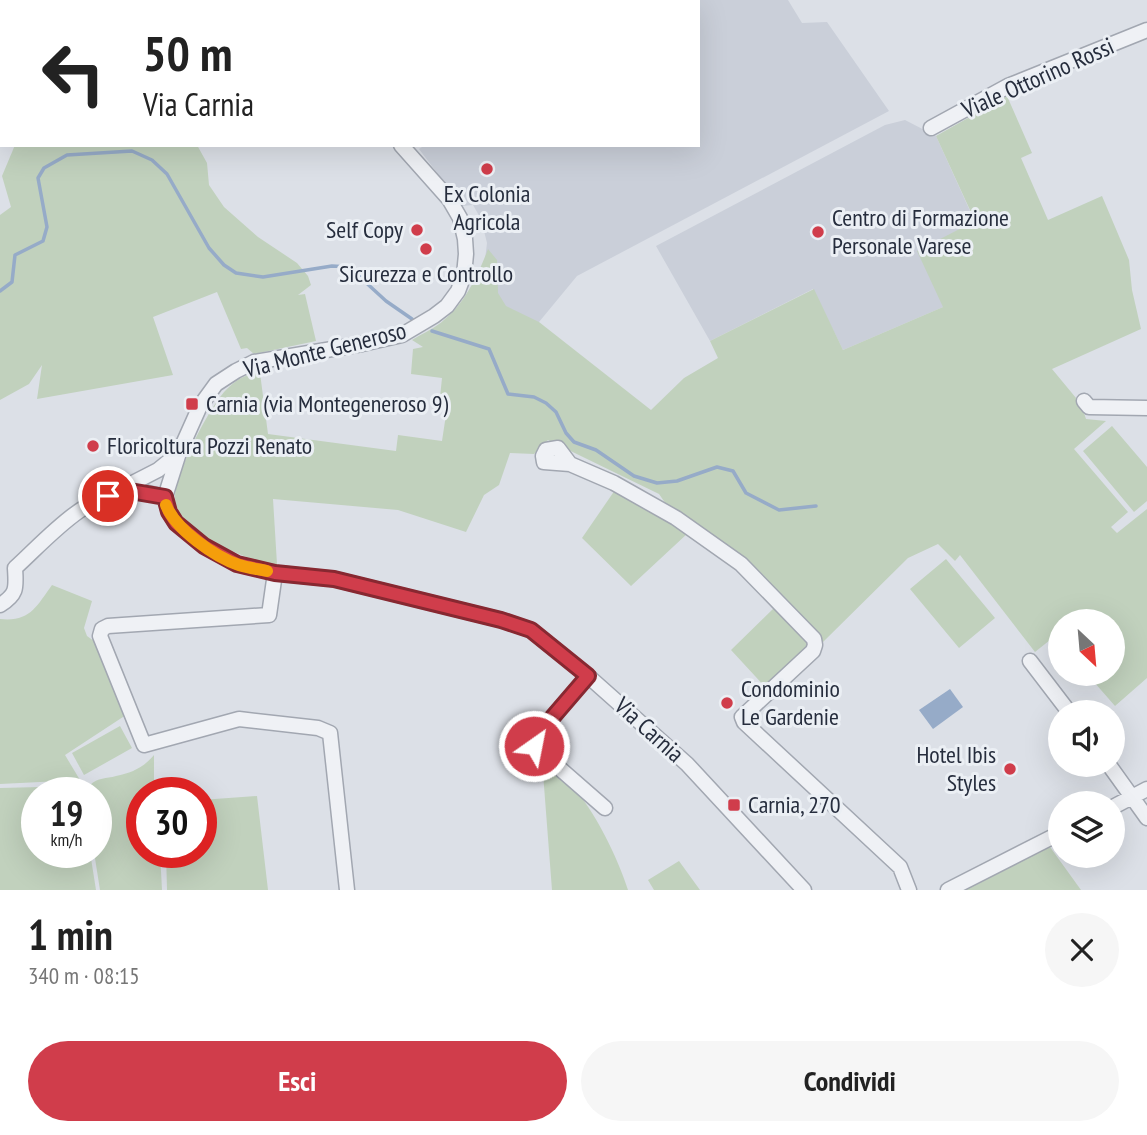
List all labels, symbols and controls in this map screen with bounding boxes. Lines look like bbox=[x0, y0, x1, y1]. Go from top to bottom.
text: 50 m bbox=[143, 21, 232, 85]
icon: left bbox=[28, 28, 119, 119]
street label: Viale Ottorino Rossi bbox=[956, 30, 1119, 125]
text: Via Carnia bbox=[143, 83, 254, 125]
marker: Ex Colonia Agricola bbox=[479, 161, 495, 177]
place label: Ex Colonia Agricola bbox=[444, 178, 530, 237]
place label: Centro di Formazione Personale Varese bbox=[832, 202, 1009, 261]
place label: Self Copy bbox=[326, 214, 403, 245]
marker: Self Copy bbox=[409, 222, 425, 238]
marker: Centro di Formazione Personale Varese bbox=[810, 224, 826, 240]
marker: Sicurezza e Controllo bbox=[418, 241, 434, 257]
place label: Sicurezza e Controllo bbox=[339, 258, 513, 289]
street label: Via Monte Generoso bbox=[240, 314, 409, 385]
place label: Carnia (via Montegeneroso 9) bbox=[206, 388, 448, 419]
marker: Carnia (via Montegeneroso 9) bbox=[184, 396, 200, 412]
place label: Floricoltura Pozzi Renato bbox=[107, 430, 312, 461]
marker: Floricoltura Pozzi Renato bbox=[85, 438, 101, 454]
pin bbox=[78, 466, 138, 526]
icon: arrive bbox=[89, 477, 127, 515]
north arrow bbox=[1048, 609, 1125, 686]
map controls bbox=[1048, 609, 1125, 868]
place label: Condominio Le Gardenie bbox=[741, 673, 840, 732]
street label: Via Carnia bbox=[607, 690, 691, 769]
marker: Condominio Le Gardenie bbox=[719, 695, 735, 711]
button: sound bbox=[1048, 700, 1125, 777]
position arrow bbox=[497, 709, 571, 783]
place label: Hotel Ibis Styles bbox=[916, 739, 996, 798]
marker: Hotel Ibis Styles bbox=[1002, 761, 1018, 777]
speed limit sign: 30 bbox=[126, 777, 217, 868]
place label: Carnia, 270 bbox=[748, 789, 841, 820]
text: 19 bbox=[50, 790, 83, 836]
button: layers bbox=[1048, 791, 1125, 868]
marker: Carnia, 270 bbox=[726, 797, 742, 813]
text: km/h bbox=[51, 828, 82, 851]
text: 1 min bbox=[28, 907, 113, 962]
button: close bbox=[1045, 913, 1119, 987]
text: 340 m · 08:15 bbox=[28, 961, 140, 990]
button: Esci bbox=[28, 1041, 567, 1121]
button: Condividi bbox=[581, 1041, 1119, 1121]

